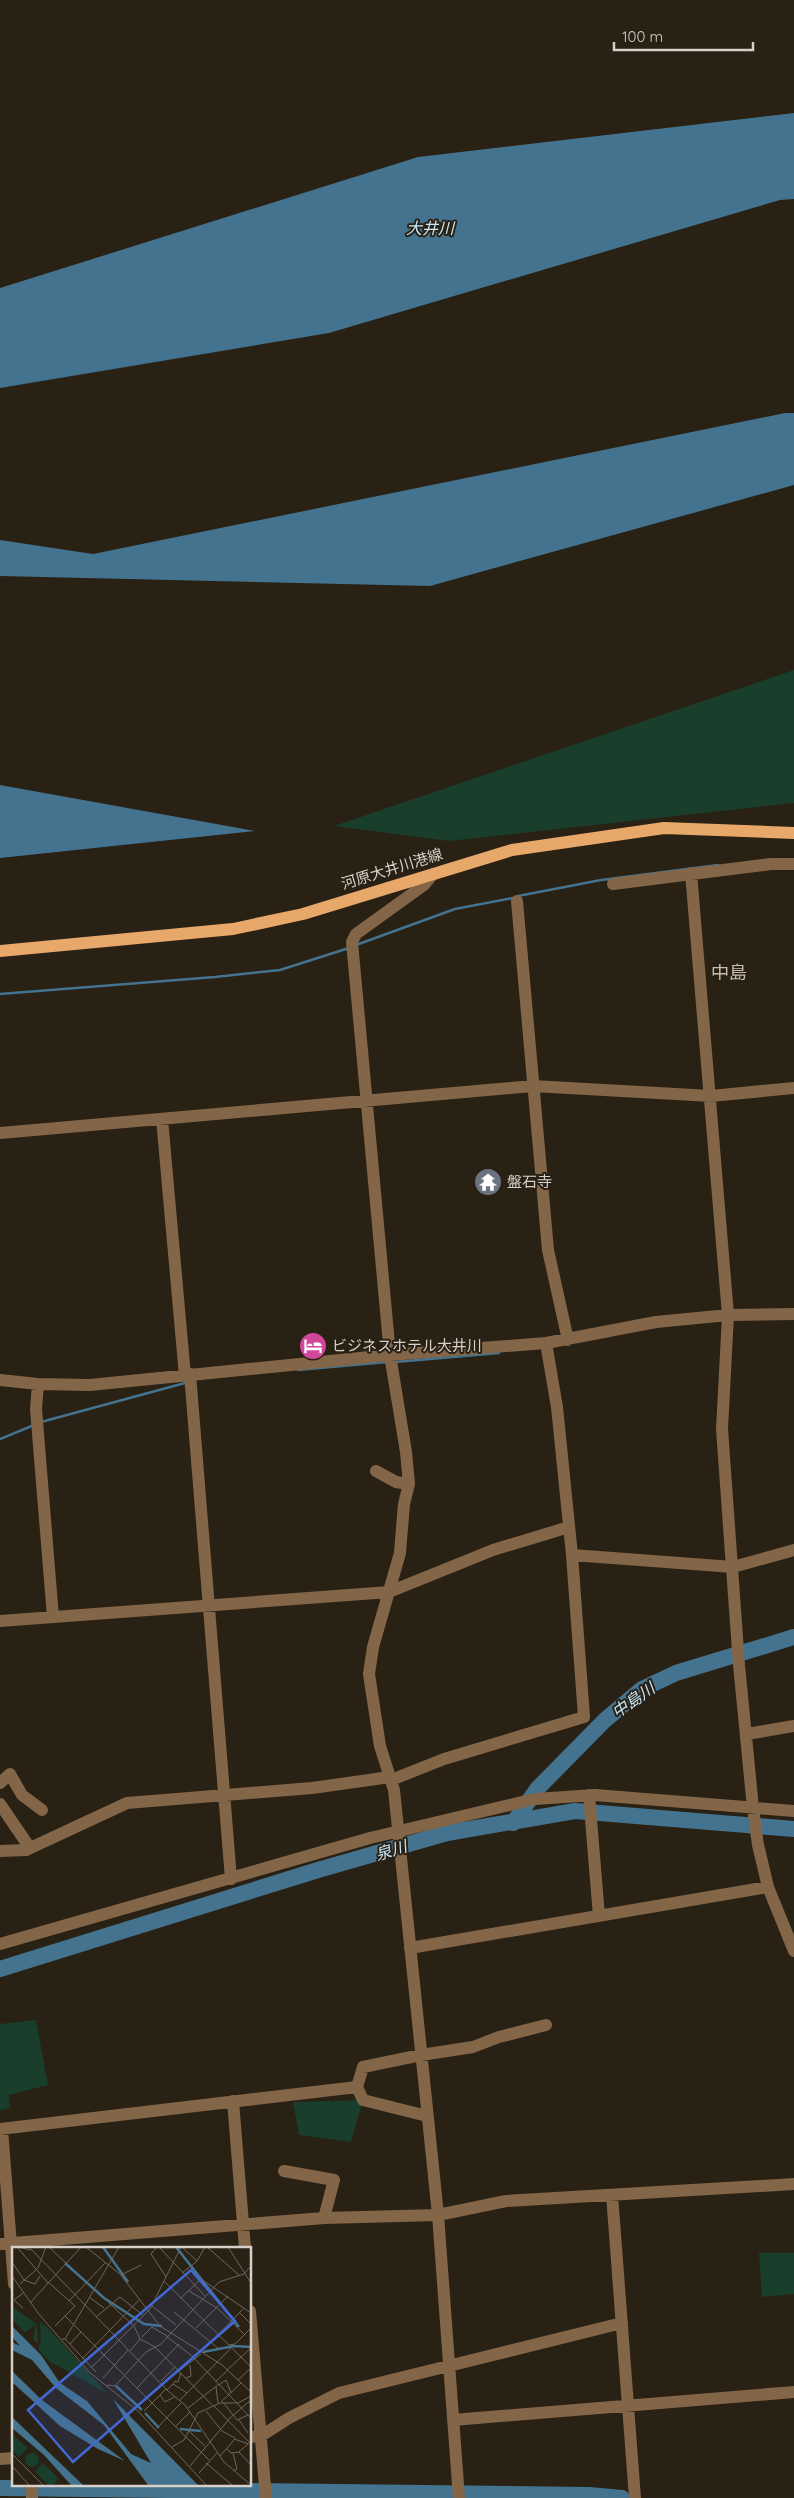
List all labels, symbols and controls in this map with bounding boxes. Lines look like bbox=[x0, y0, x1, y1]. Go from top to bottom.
scale bar bbox=[614, 20, 753, 52]
text: 100 m bbox=[622, 27, 663, 46]
water label: 大井川 bbox=[406, 218, 456, 238]
street label: 河原大井川港線 bbox=[339, 844, 445, 893]
district label: 中島 bbox=[711, 961, 747, 984]
temple icon: 盤石寺 bbox=[473, 1167, 503, 1197]
place label: 盤石寺 bbox=[507, 1172, 552, 1191]
hotel icon: ビジネスホテル大井川 bbox=[298, 1331, 328, 1361]
place label: ビジネスホテル大井川 bbox=[332, 1336, 482, 1355]
water label: 中島川 bbox=[608, 1677, 660, 1722]
water label: 泉川 bbox=[373, 1835, 411, 1864]
inset map bbox=[12, 2247, 251, 2486]

